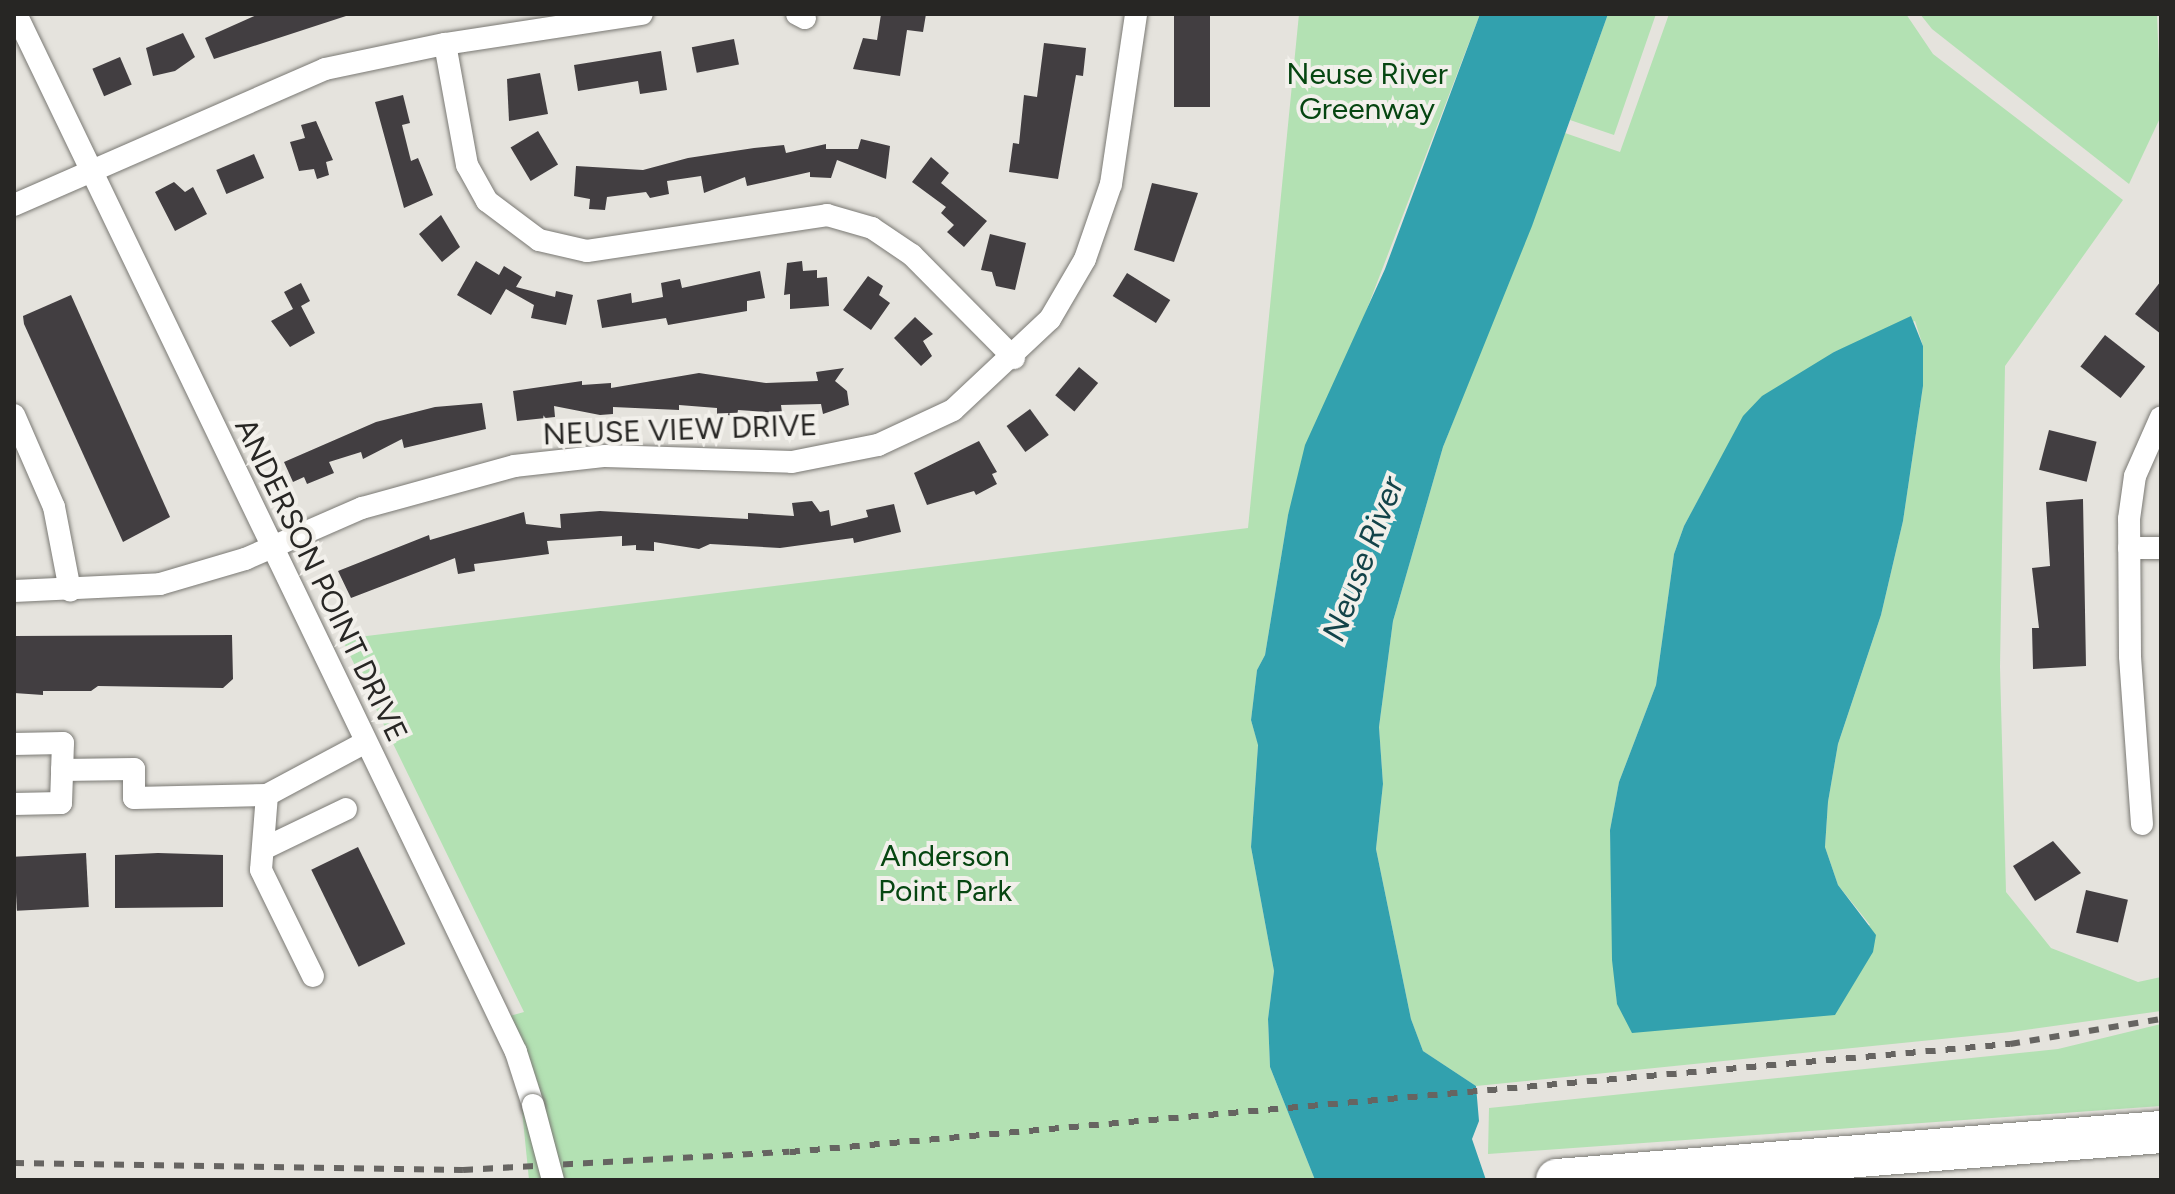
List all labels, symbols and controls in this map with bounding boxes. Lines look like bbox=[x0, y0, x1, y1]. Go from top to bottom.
park label: Neuse River Greenway bbox=[1286, 56, 1448, 126]
street label: NEUSE VIEW DRIVE bbox=[542, 407, 818, 453]
street label: ANDERSON POINT DRIVE bbox=[227, 413, 415, 747]
water label: Neuse River bbox=[1314, 471, 1412, 647]
park label: Anderson Point Park bbox=[878, 838, 1012, 908]

